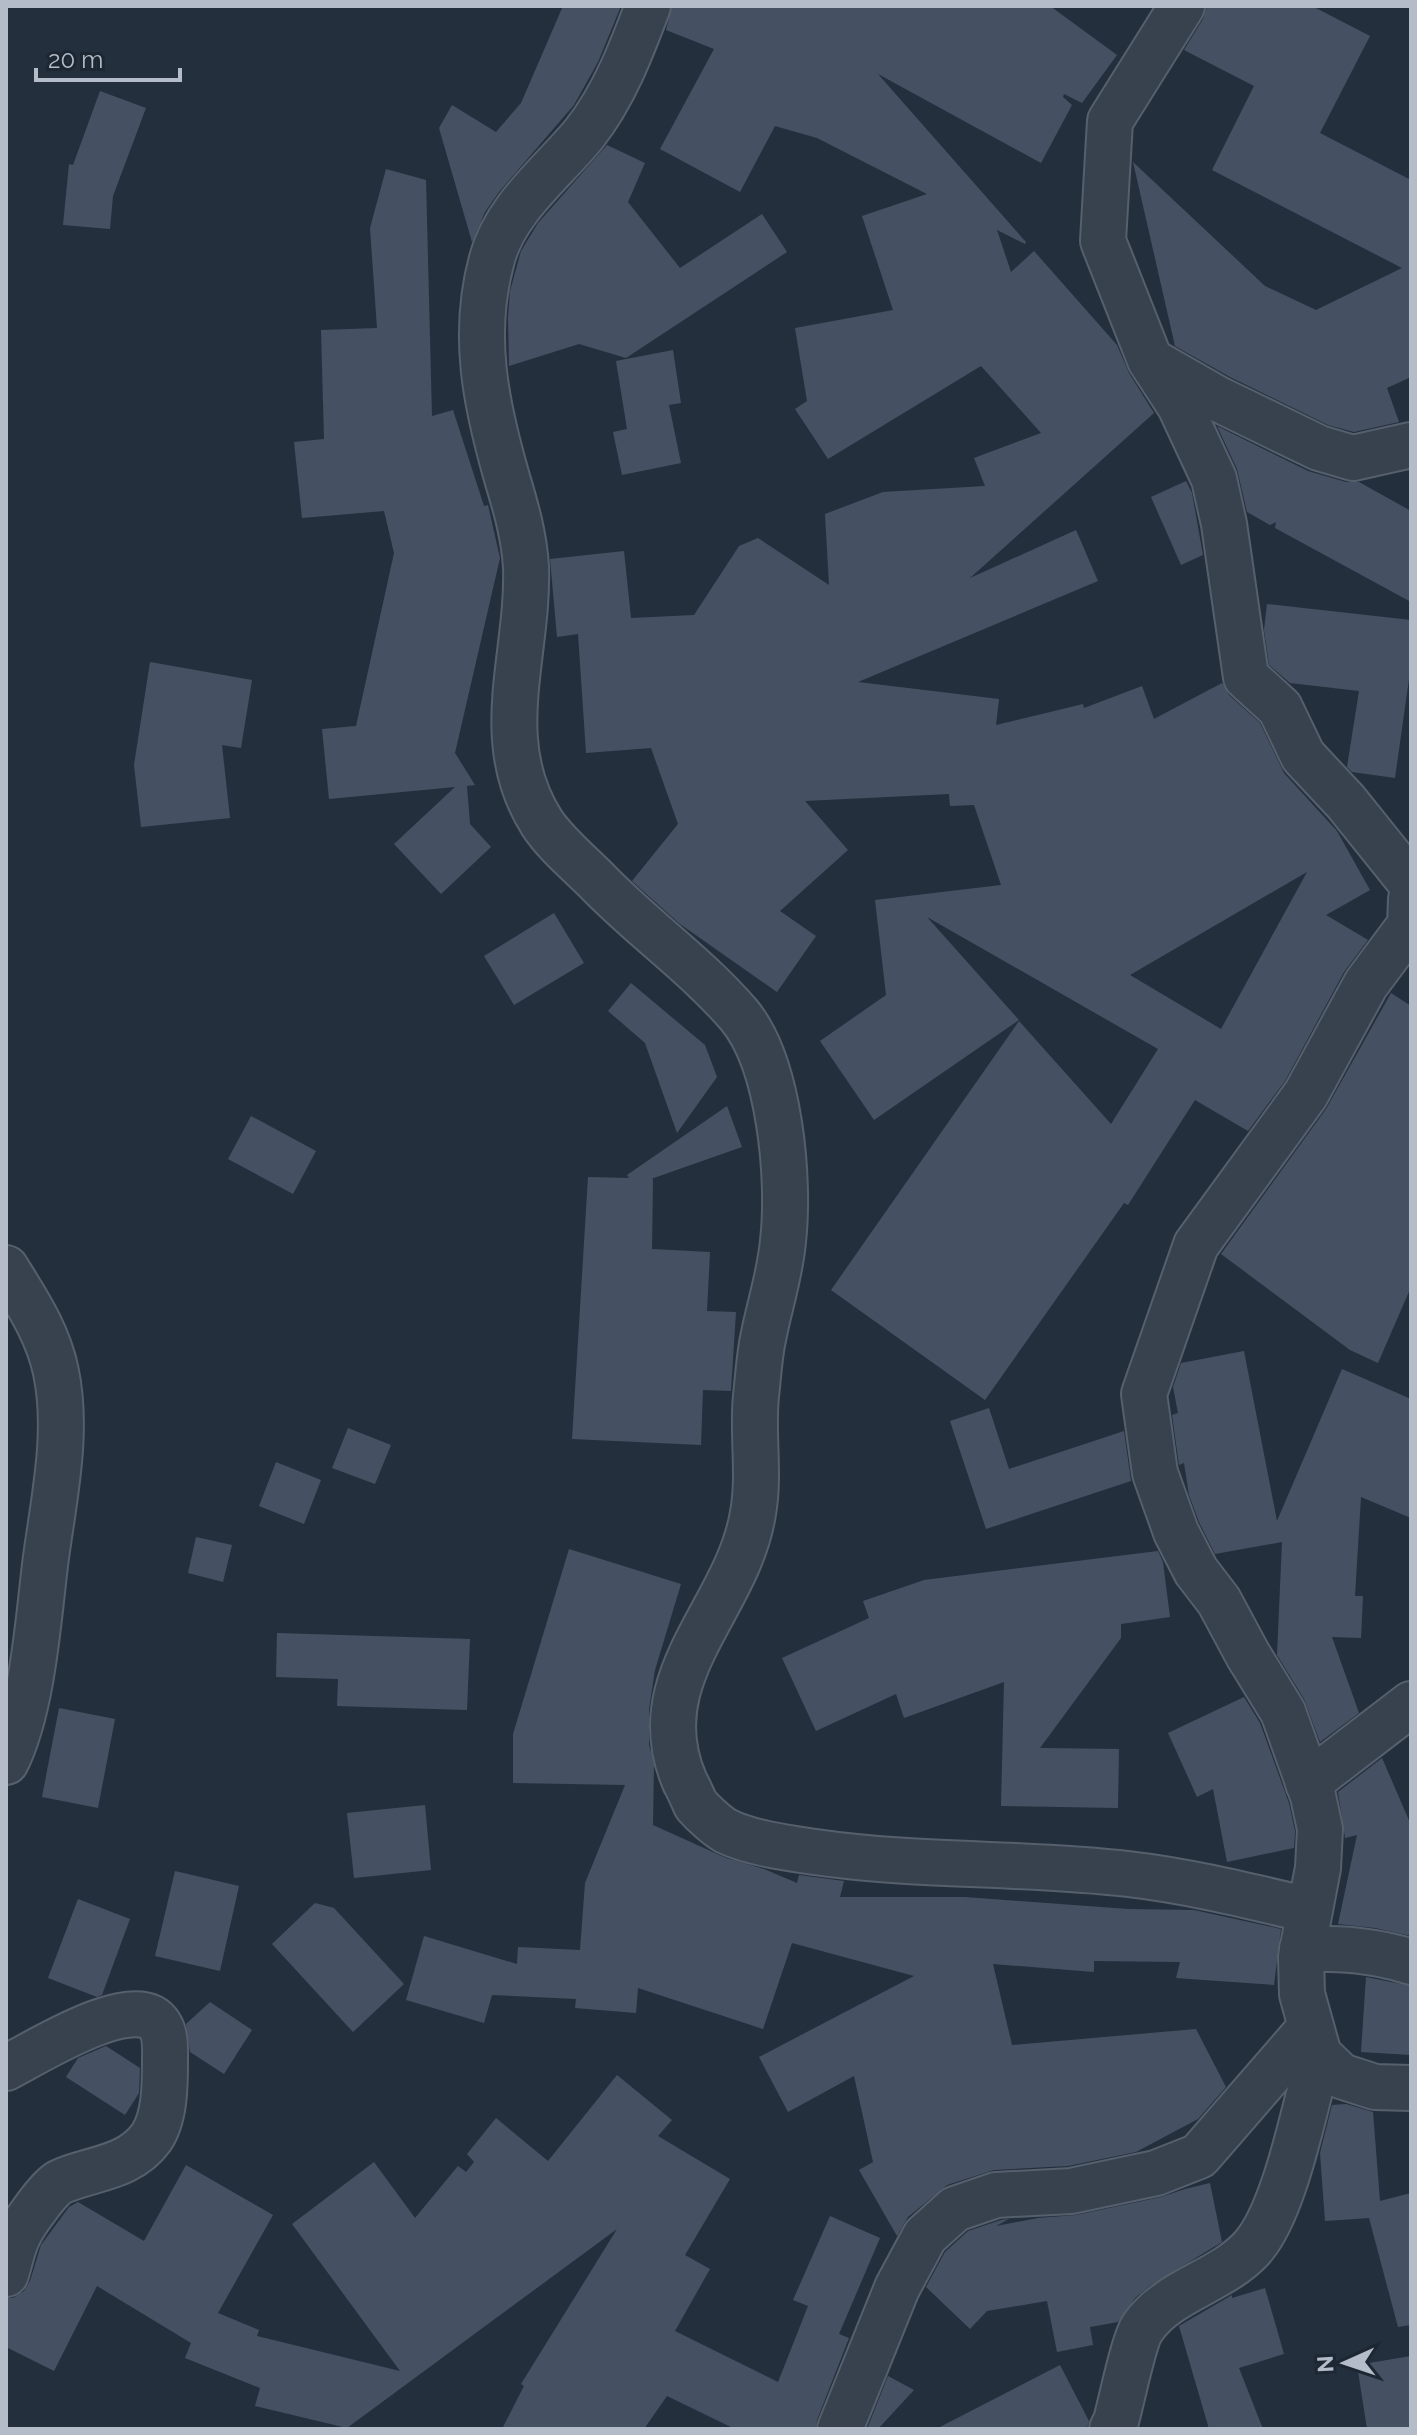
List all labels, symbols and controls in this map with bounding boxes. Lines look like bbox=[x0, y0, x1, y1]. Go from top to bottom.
scale bar bbox=[36, 32, 180, 82]
text: 20 m bbox=[48, 45, 103, 74]
north arrow bbox=[1305, 2323, 1385, 2403]
text: N bbox=[1312, 2355, 1338, 2373]

